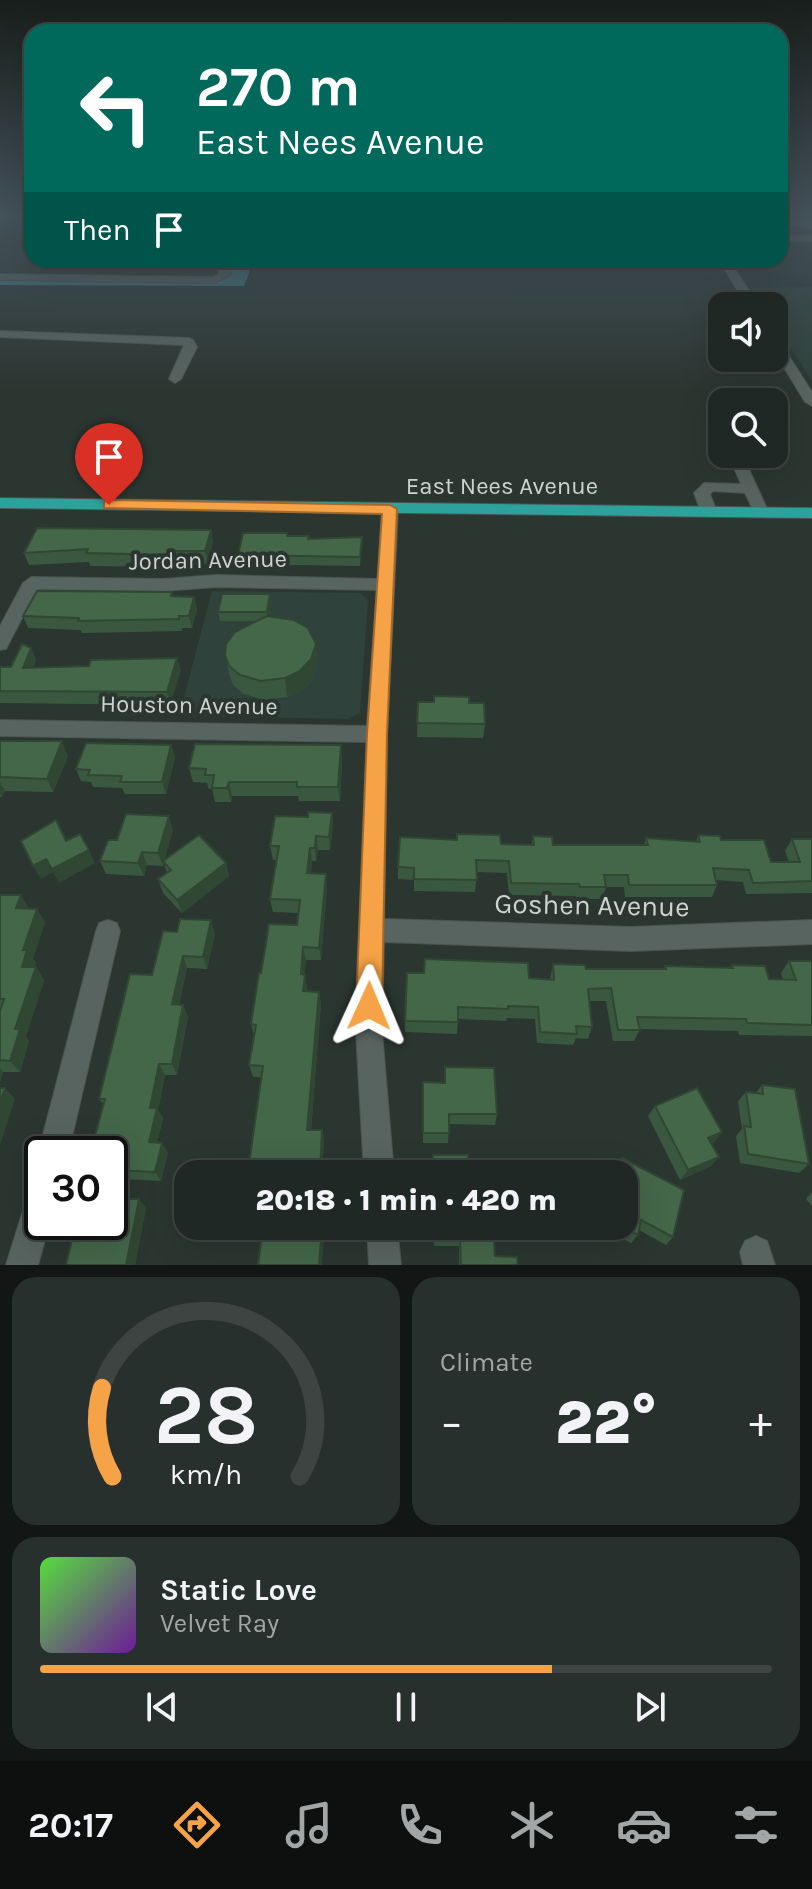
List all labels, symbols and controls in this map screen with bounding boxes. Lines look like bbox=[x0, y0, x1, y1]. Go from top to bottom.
text: 270 m bbox=[196, 54, 360, 119]
icon: left bbox=[64, 56, 168, 160]
text: East Nees Avenue bbox=[196, 121, 485, 163]
icon: arrive bbox=[147, 208, 191, 252]
text: Then bbox=[64, 212, 131, 248]
map controls bbox=[708, 292, 788, 468]
button: sound bbox=[708, 292, 788, 372]
button: search bbox=[708, 388, 788, 468]
pin bbox=[75, 423, 143, 505]
icon: arrive bbox=[87, 435, 131, 479]
street label: East Nees Avenue bbox=[406, 472, 598, 500]
street label: Jordan Avenue bbox=[129, 545, 287, 575]
street label: Houston Avenue bbox=[100, 689, 278, 721]
street label: Goshen Avenue bbox=[494, 887, 690, 923]
position arrow bbox=[327, 964, 411, 1048]
speed limit sign: 30 bbox=[24, 1136, 128, 1240]
text: 20:18 · 1 min · 420 m bbox=[255, 1182, 557, 1218]
text: Climate bbox=[440, 1347, 533, 1378]
text: 28 bbox=[154, 1367, 258, 1464]
text: 22° bbox=[555, 1388, 657, 1458]
text: − bbox=[440, 1397, 463, 1448]
text: + bbox=[749, 1397, 772, 1448]
text: km/h bbox=[170, 1458, 242, 1491]
text: Static Love bbox=[160, 1572, 317, 1608]
text: Velvet Ray bbox=[160, 1608, 279, 1639]
icon: previous bbox=[140, 1685, 184, 1729]
icon: pause bbox=[384, 1685, 428, 1729]
icon: next bbox=[628, 1685, 672, 1729]
icon: directions bbox=[169, 1797, 225, 1853]
icon: music bbox=[281, 1797, 337, 1853]
icon: phone bbox=[392, 1797, 448, 1853]
icon: climate bbox=[504, 1797, 560, 1853]
icon: car bbox=[616, 1797, 672, 1853]
icon: filters bbox=[728, 1797, 784, 1853]
text: 20:17 bbox=[28, 1804, 113, 1846]

